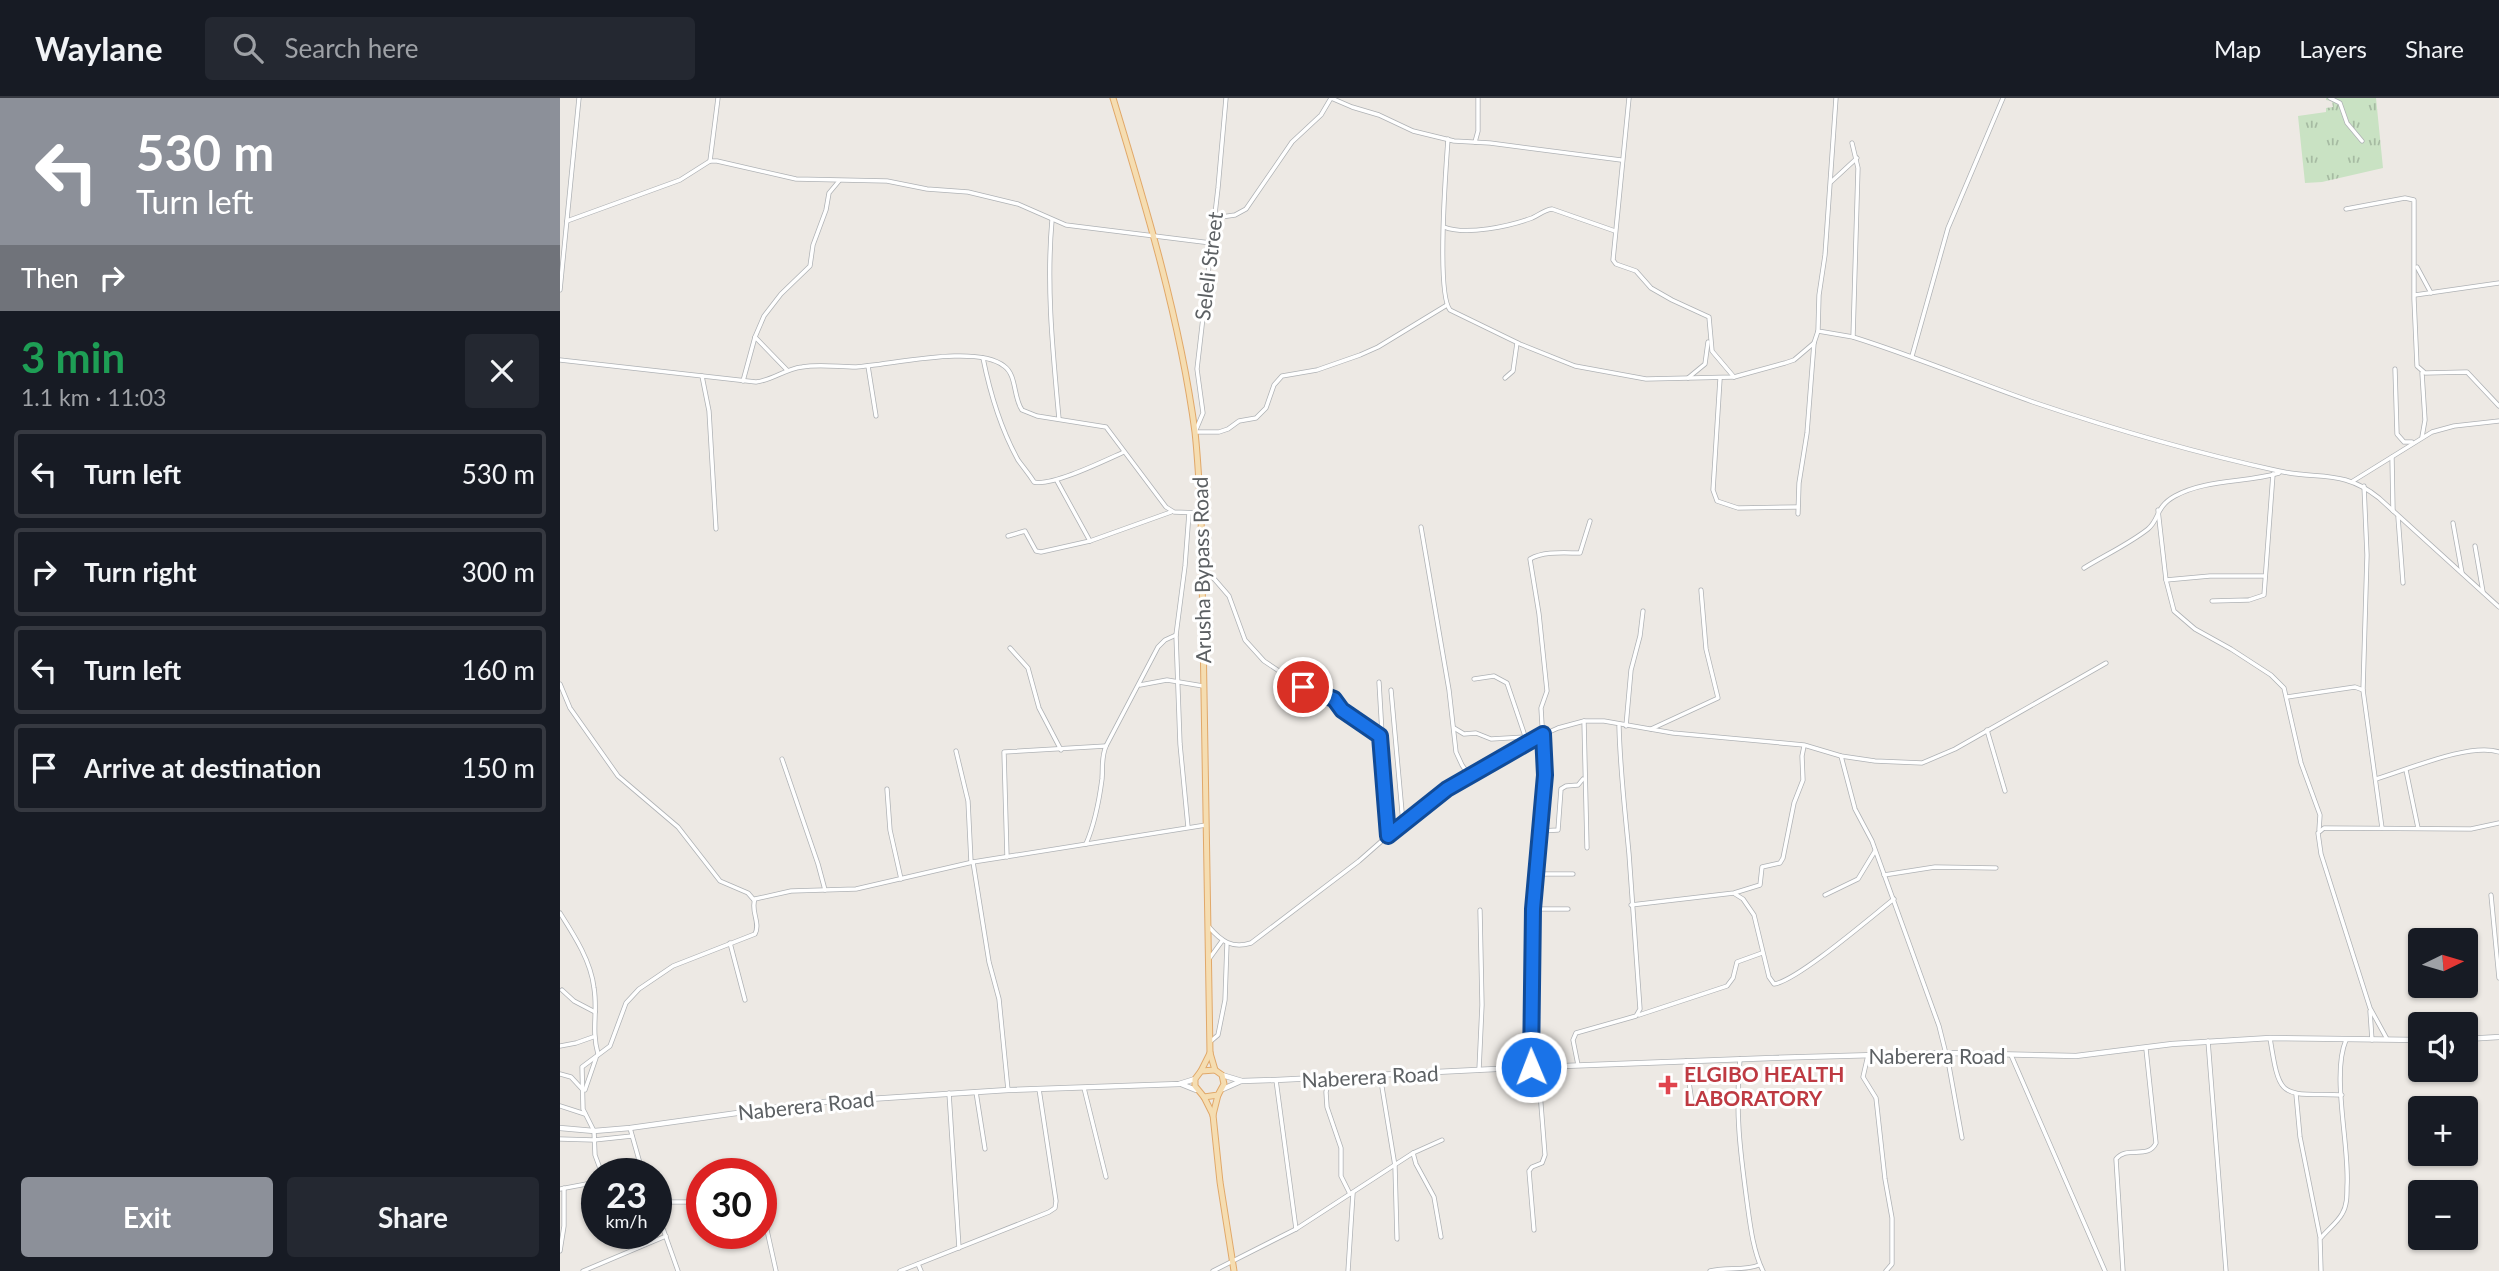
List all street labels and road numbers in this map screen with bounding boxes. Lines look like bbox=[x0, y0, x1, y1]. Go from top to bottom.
street label: Seleli Street bbox=[1189, 210, 1227, 322]
street label: Arusha Bypass Road bbox=[1187, 476, 1215, 664]
street label: Naberera Road bbox=[1868, 1043, 2006, 1068]
street label: Naberera Road bbox=[1301, 1060, 1439, 1092]
street label: Naberera Road bbox=[736, 1085, 876, 1125]

